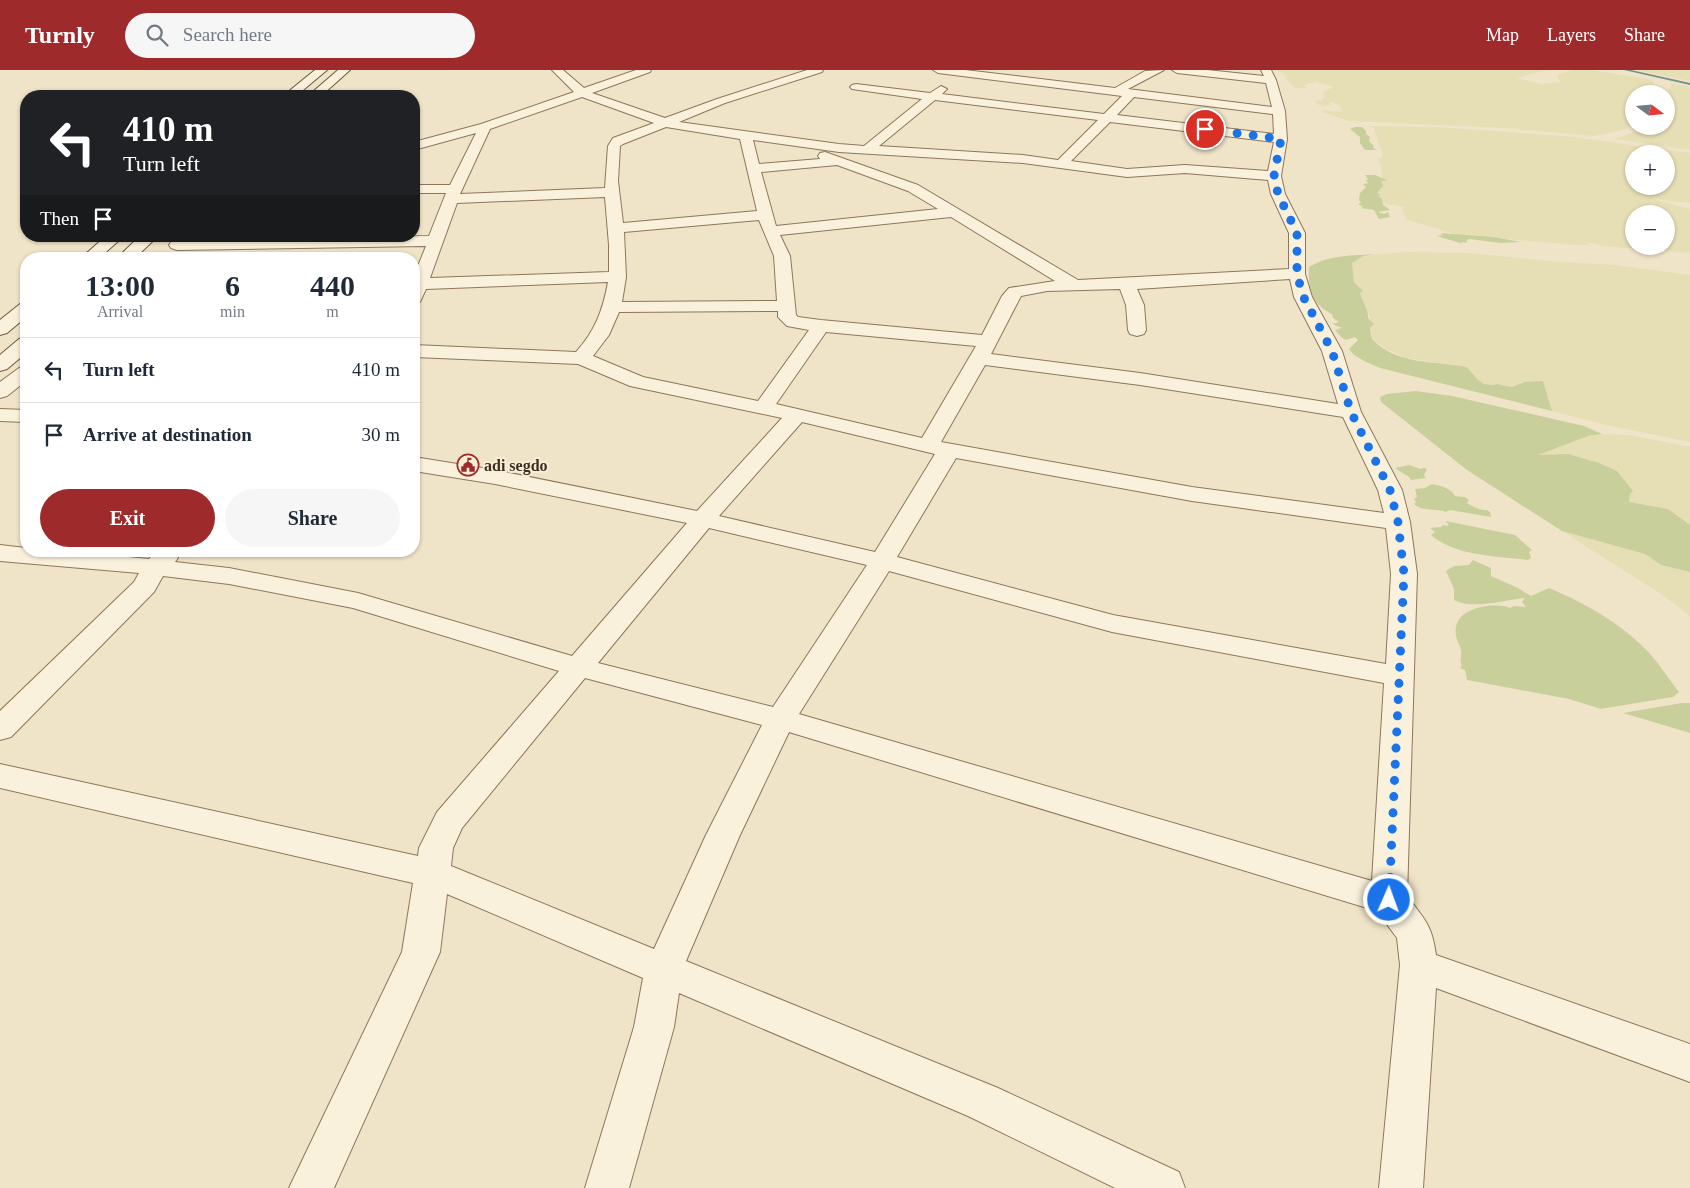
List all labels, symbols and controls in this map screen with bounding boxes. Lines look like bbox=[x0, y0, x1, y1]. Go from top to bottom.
search box bbox=[125, 13, 475, 58]
icon: search bbox=[143, 21, 171, 49]
text: Turnly bbox=[25, 22, 95, 48]
text: Search here bbox=[183, 24, 272, 45]
text: Map bbox=[1486, 25, 1519, 45]
text: Layers bbox=[1547, 25, 1596, 45]
text: Share bbox=[1624, 25, 1665, 45]
north arrow bbox=[1625, 85, 1675, 135]
map controls bbox=[1625, 85, 1675, 255]
pin bbox=[1184, 108, 1226, 150]
icon: left bbox=[40, 110, 105, 175]
text: 410 m bbox=[123, 110, 213, 149]
icon: arrive bbox=[1191, 115, 1219, 143]
button: + bbox=[1625, 145, 1675, 195]
text: Turn left bbox=[123, 151, 200, 176]
icon: arrive bbox=[89, 205, 117, 233]
button: − bbox=[1625, 205, 1675, 255]
text: Then bbox=[40, 208, 79, 229]
text: 13:00 bbox=[85, 269, 155, 302]
text: 6 bbox=[225, 269, 240, 302]
text: 440 bbox=[310, 269, 355, 302]
text: Arrival bbox=[97, 303, 143, 320]
text: min bbox=[220, 303, 245, 320]
text: m bbox=[326, 303, 339, 320]
icon: left bbox=[40, 356, 68, 384]
text: Turn left bbox=[83, 359, 155, 380]
text: 410 m bbox=[352, 359, 400, 380]
icon: arrive bbox=[40, 421, 68, 449]
text: Arrive at destination bbox=[83, 424, 252, 445]
text: 30 m bbox=[361, 424, 400, 445]
public building icon: adi segdo bbox=[456, 453, 480, 477]
place label: adi segdo bbox=[484, 457, 548, 475]
button: Exit bbox=[40, 489, 215, 547]
button: Share bbox=[225, 489, 400, 547]
position arrow bbox=[1362, 873, 1414, 925]

